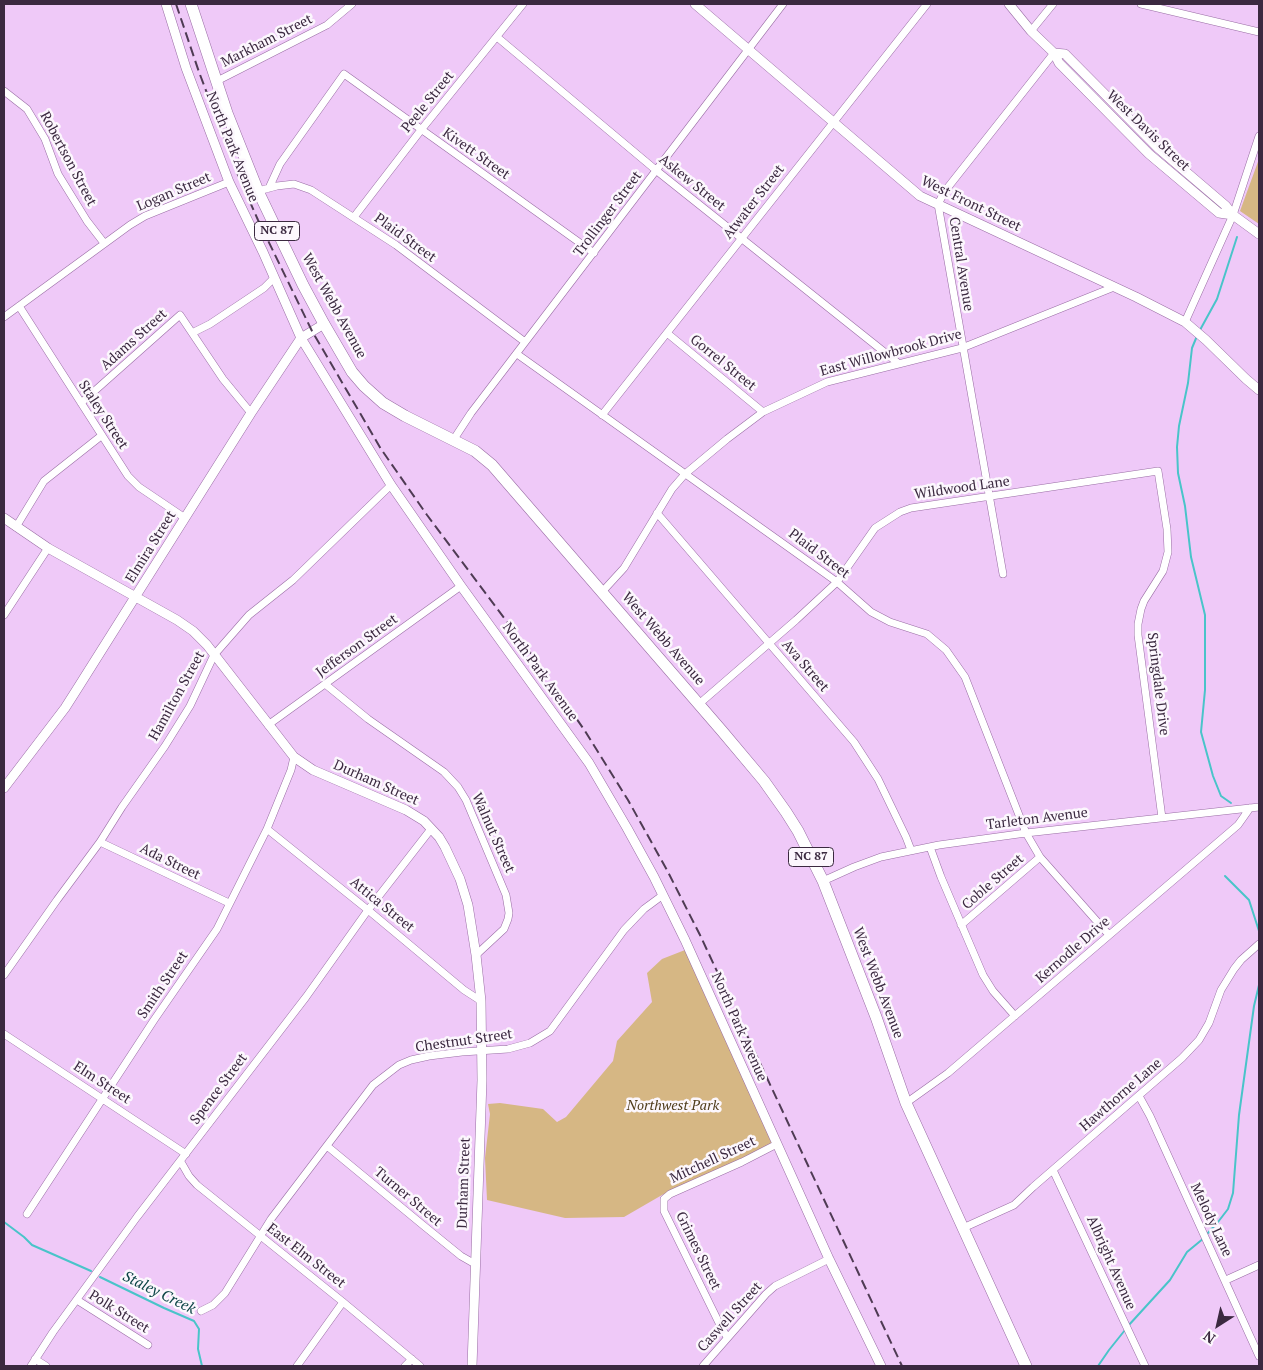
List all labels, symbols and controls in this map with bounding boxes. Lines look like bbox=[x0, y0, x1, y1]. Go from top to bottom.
street label: Markham Street bbox=[219, 11, 315, 71]
street label: Peele Street bbox=[398, 68, 458, 136]
street label: West Davis Street bbox=[1103, 87, 1193, 175]
street label: North Park Avenue bbox=[202, 89, 262, 205]
street label: Robertson Street bbox=[36, 109, 100, 209]
street label: Kivett Street bbox=[439, 125, 513, 183]
street label: Askew Street bbox=[655, 151, 729, 215]
street label: Atwater Street bbox=[720, 161, 788, 243]
street label: Trollinger Street bbox=[570, 168, 646, 260]
street label: Logan Street bbox=[134, 169, 214, 215]
street label: West Front Street bbox=[918, 173, 1024, 235]
street label: Plaid Street bbox=[371, 210, 439, 266]
street label: Central Avenue bbox=[945, 216, 977, 312]
road number: NC 87 bbox=[254, 222, 300, 240]
street label: West Webb Avenue bbox=[298, 251, 370, 361]
street label: Adams Street bbox=[97, 306, 171, 374]
street label: East Willowbrook Drive bbox=[818, 326, 964, 380]
street label: Gorrel Street bbox=[687, 331, 759, 395]
street label: Staley Street bbox=[75, 377, 131, 453]
street label: Wildwood Lane bbox=[913, 473, 1011, 503]
street label: Elmira Street bbox=[122, 508, 180, 586]
street label: Plaid Street bbox=[785, 526, 853, 582]
street label: West Webb Avenue bbox=[618, 589, 708, 689]
street label: Jefferson Street bbox=[313, 611, 401, 681]
street label: North Park Avenue bbox=[499, 620, 581, 724]
street label: Springdale Drive bbox=[1143, 632, 1173, 736]
street label: Ava Street bbox=[778, 637, 832, 695]
street label: Hamilton Street bbox=[145, 648, 209, 744]
street label: Durham Street bbox=[331, 757, 421, 809]
street label: Walnut Street bbox=[468, 790, 518, 876]
street label: Tarleton Avenue bbox=[985, 804, 1089, 834]
street label: Ada Street bbox=[137, 840, 203, 884]
road number: NC 87 bbox=[788, 848, 834, 866]
street label: Coble Street bbox=[959, 851, 1027, 913]
street label: Attica Street bbox=[346, 874, 418, 936]
street label: Kernodle Drive bbox=[1033, 913, 1113, 987]
street label: West Webb Avenue bbox=[849, 925, 907, 1041]
street label: Smith Street bbox=[134, 948, 192, 1022]
street label: North Park Avenue bbox=[707, 970, 771, 1084]
street label: Chestnut Street bbox=[414, 1026, 514, 1056]
street label: Spence Street bbox=[187, 1050, 251, 1128]
street label: Hawthorne Lane bbox=[1077, 1055, 1165, 1135]
street label: Elm Street bbox=[70, 1058, 134, 1108]
park label: Northwest Park bbox=[627, 1098, 719, 1114]
street label: Mitchell Street bbox=[668, 1133, 758, 1187]
street label: Durham Street bbox=[454, 1137, 474, 1229]
street label: Turner Street bbox=[371, 1164, 445, 1230]
street label: Melody Lane bbox=[1187, 1180, 1235, 1260]
street label: Grimes Street bbox=[672, 1209, 724, 1293]
street label: Albright Avenue bbox=[1083, 1213, 1139, 1313]
street label: East Elm Street bbox=[263, 1220, 349, 1292]
water label: Staley Creek bbox=[120, 1268, 198, 1318]
street label: Caswell Street bbox=[694, 1279, 766, 1355]
street label: Polk Street bbox=[86, 1287, 152, 1337]
north arrow bbox=[1193, 1300, 1243, 1350]
text: N bbox=[1199, 1327, 1219, 1349]

